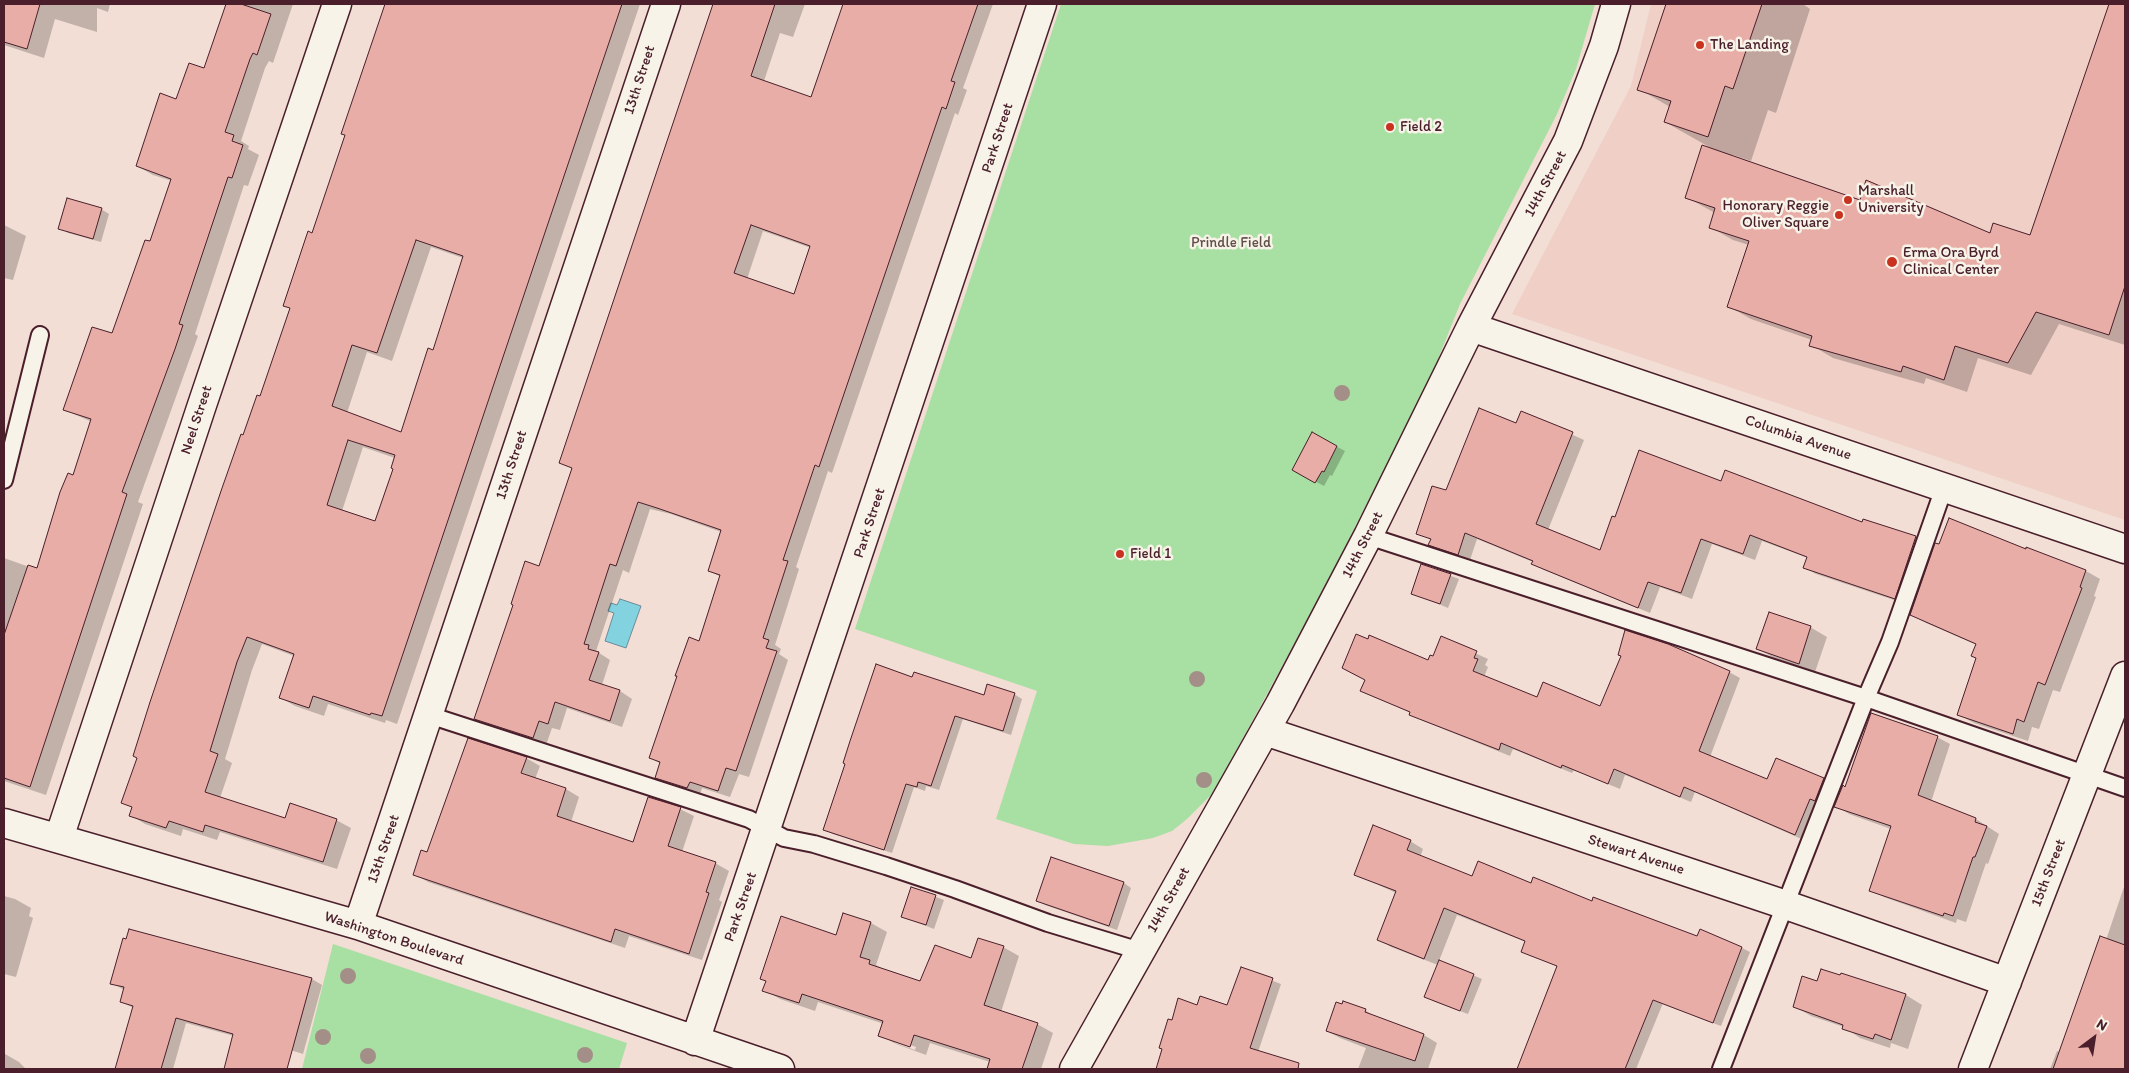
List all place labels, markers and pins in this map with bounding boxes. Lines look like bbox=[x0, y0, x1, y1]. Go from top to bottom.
place label: The Landing bbox=[1710, 36, 1789, 54]
marker: The Landing bbox=[1694, 39, 1706, 51]
place label: Field 2 bbox=[1400, 118, 1442, 136]
marker: Field 2 bbox=[1384, 121, 1396, 133]
place label: Marshall University bbox=[1858, 182, 1923, 217]
marker: Marshall University bbox=[1842, 194, 1854, 206]
place label: Honorary Reggie Oliver Square bbox=[1723, 197, 1829, 232]
marker: Honorary Reggie Oliver Square bbox=[1833, 209, 1845, 221]
place label: Erma Ora Byrd Clinical Center bbox=[1903, 244, 1999, 279]
marker: Erma Ora Byrd Clinical Center bbox=[1885, 255, 1899, 269]
place label: Field 1 bbox=[1130, 545, 1171, 563]
marker: Field 1 bbox=[1114, 548, 1126, 560]

